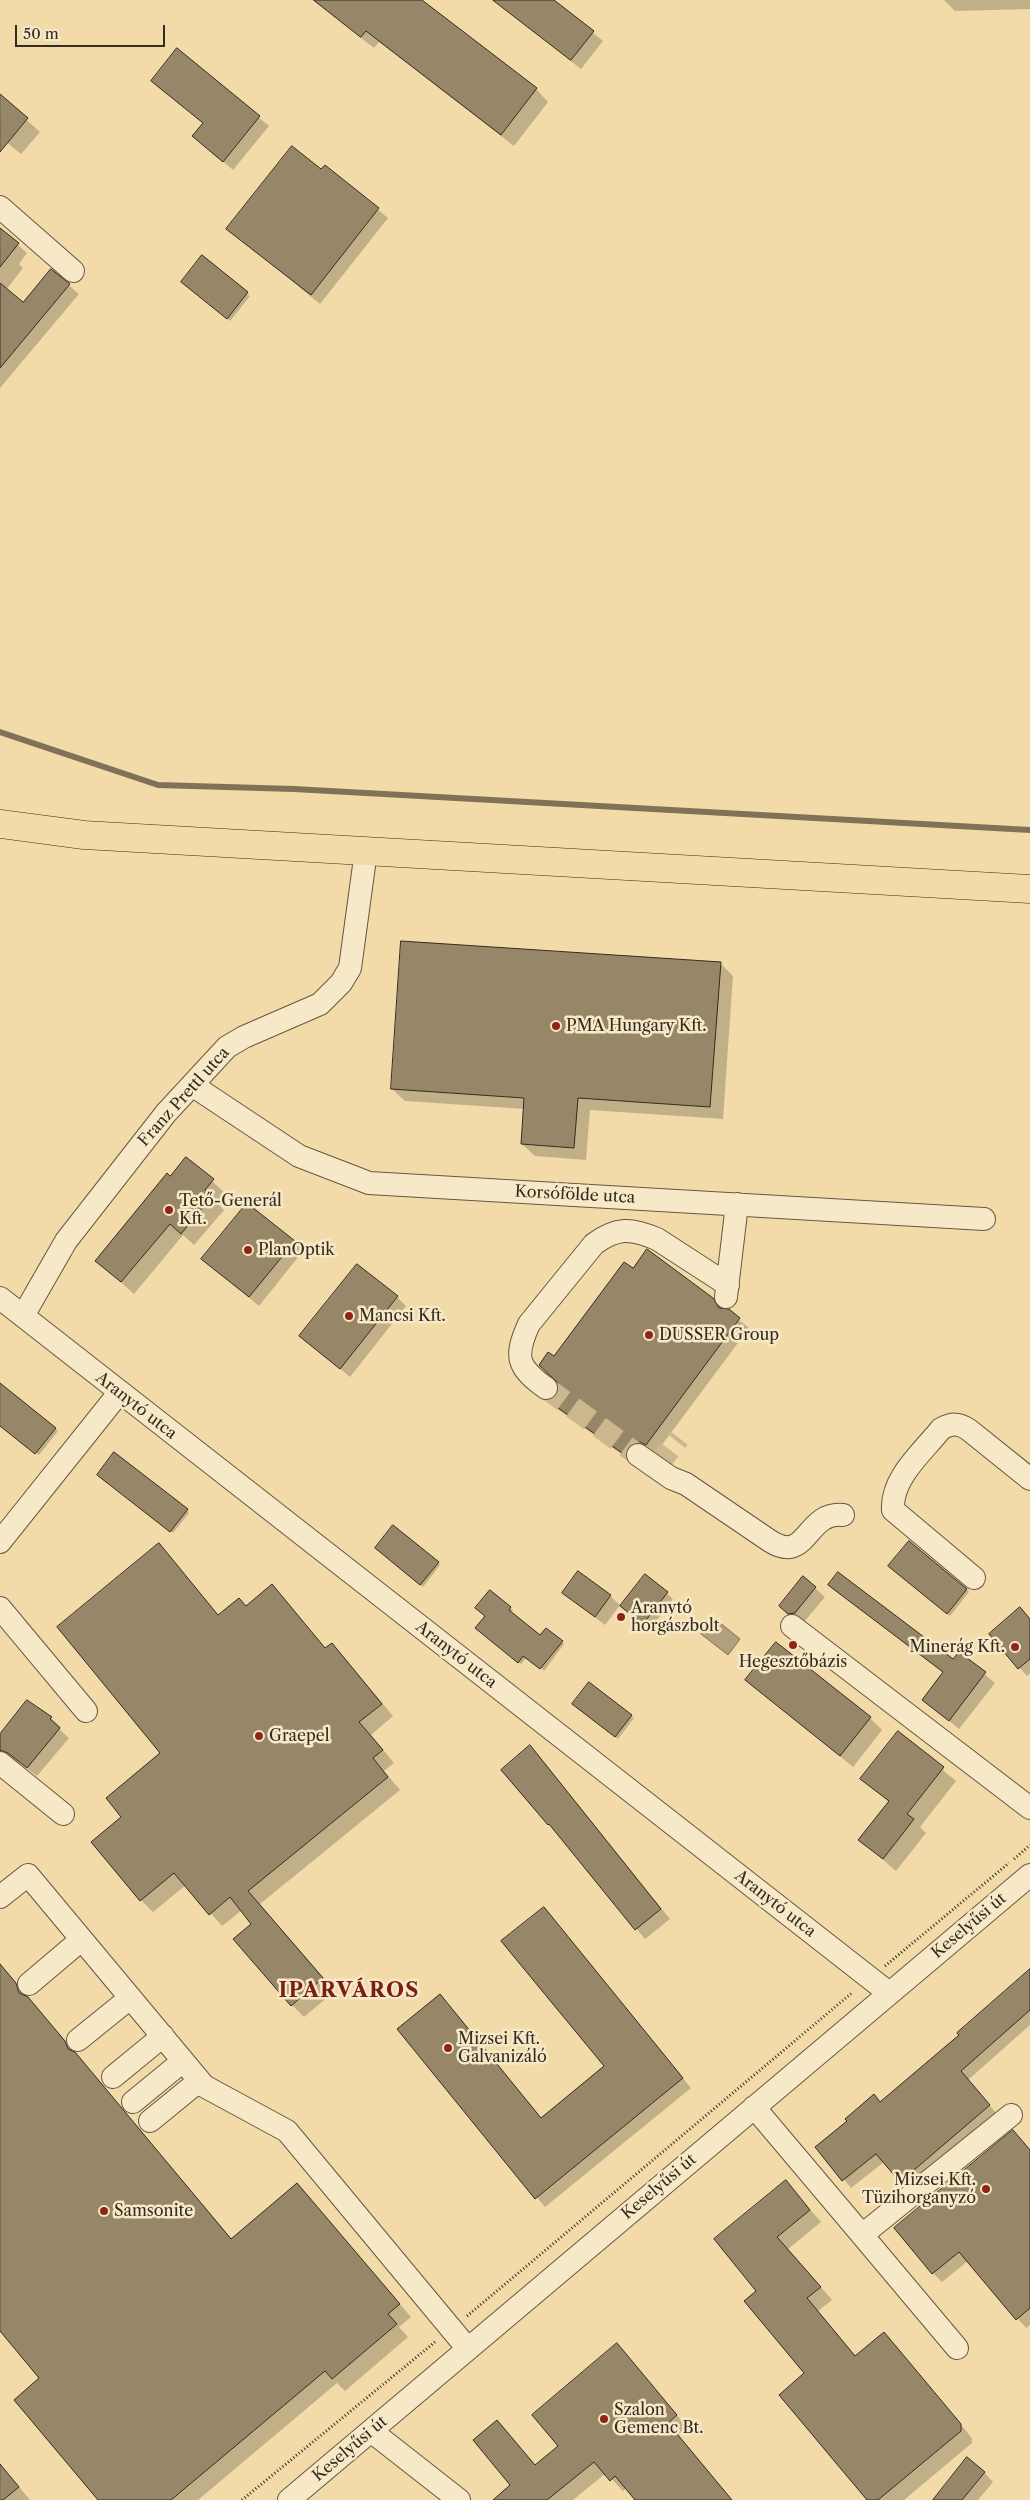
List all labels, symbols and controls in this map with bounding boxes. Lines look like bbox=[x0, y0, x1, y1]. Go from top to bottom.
scale bar bbox=[18, 15, 168, 47]
text: 50 m bbox=[23, 24, 59, 43]
place label: PMA Hungary Kft. bbox=[566, 1016, 706, 1036]
marker: PMA Hungary Kft. bbox=[550, 1020, 562, 1032]
street label: Franz Prettl utca bbox=[134, 1043, 234, 1151]
street label: Korsófölde utca bbox=[514, 1182, 636, 1208]
place label: Tető-Generál Kft. bbox=[179, 1191, 282, 1229]
marker: Tető-Generál Kft. bbox=[163, 1204, 175, 1216]
place label: PlanOptik bbox=[258, 1240, 335, 1260]
marker: PlanOptik bbox=[242, 1244, 254, 1256]
place label: Mancsi Kft. bbox=[359, 1306, 446, 1326]
marker: Mancsi Kft. bbox=[343, 1310, 355, 1322]
place label: DUSSER Group bbox=[659, 1325, 779, 1345]
marker: DUSSER Group bbox=[643, 1329, 655, 1341]
street label: Aranytó utca bbox=[92, 1368, 180, 1444]
place label: Aranytó horgászbolt bbox=[631, 1598, 719, 1636]
marker: Aranytó horgászbolt bbox=[615, 1611, 627, 1623]
street label: Aranytó utca bbox=[412, 1617, 500, 1693]
place label: Minerág Kft. bbox=[910, 1637, 1005, 1657]
marker: Hegesztőbázis bbox=[787, 1639, 799, 1651]
marker: Minerág Kft. bbox=[1009, 1641, 1021, 1653]
place label: Hegesztőbázis bbox=[739, 1652, 847, 1672]
place label: Graepel bbox=[269, 1726, 330, 1746]
marker: Graepel bbox=[253, 1730, 265, 1742]
street label: Aranytó utca bbox=[731, 1866, 819, 1942]
street label: Keselyűsi út bbox=[928, 1889, 1010, 1963]
district label: IPARVÁROS bbox=[277, 1978, 421, 2004]
place label: Mizsei Kft. Galvanizáló bbox=[458, 2029, 547, 2067]
marker: Mizsei Kft. Galvanizáló bbox=[442, 2042, 454, 2054]
street label: Keselyűsi út bbox=[618, 2150, 700, 2224]
place label: Mizsei Kft. Tüzihorganyzó bbox=[862, 2170, 976, 2208]
marker: Mizsei Kft. Tüzihorganyzó bbox=[980, 2183, 992, 2195]
place label: Samsonite bbox=[114, 2201, 193, 2221]
marker: Samsonite bbox=[98, 2205, 110, 2217]
place label: Szalon Gemenc Bt. bbox=[614, 2400, 703, 2438]
street label: Keselyűsi út bbox=[309, 2412, 391, 2486]
marker: Szalon Gemenc Bt. bbox=[598, 2413, 610, 2425]

